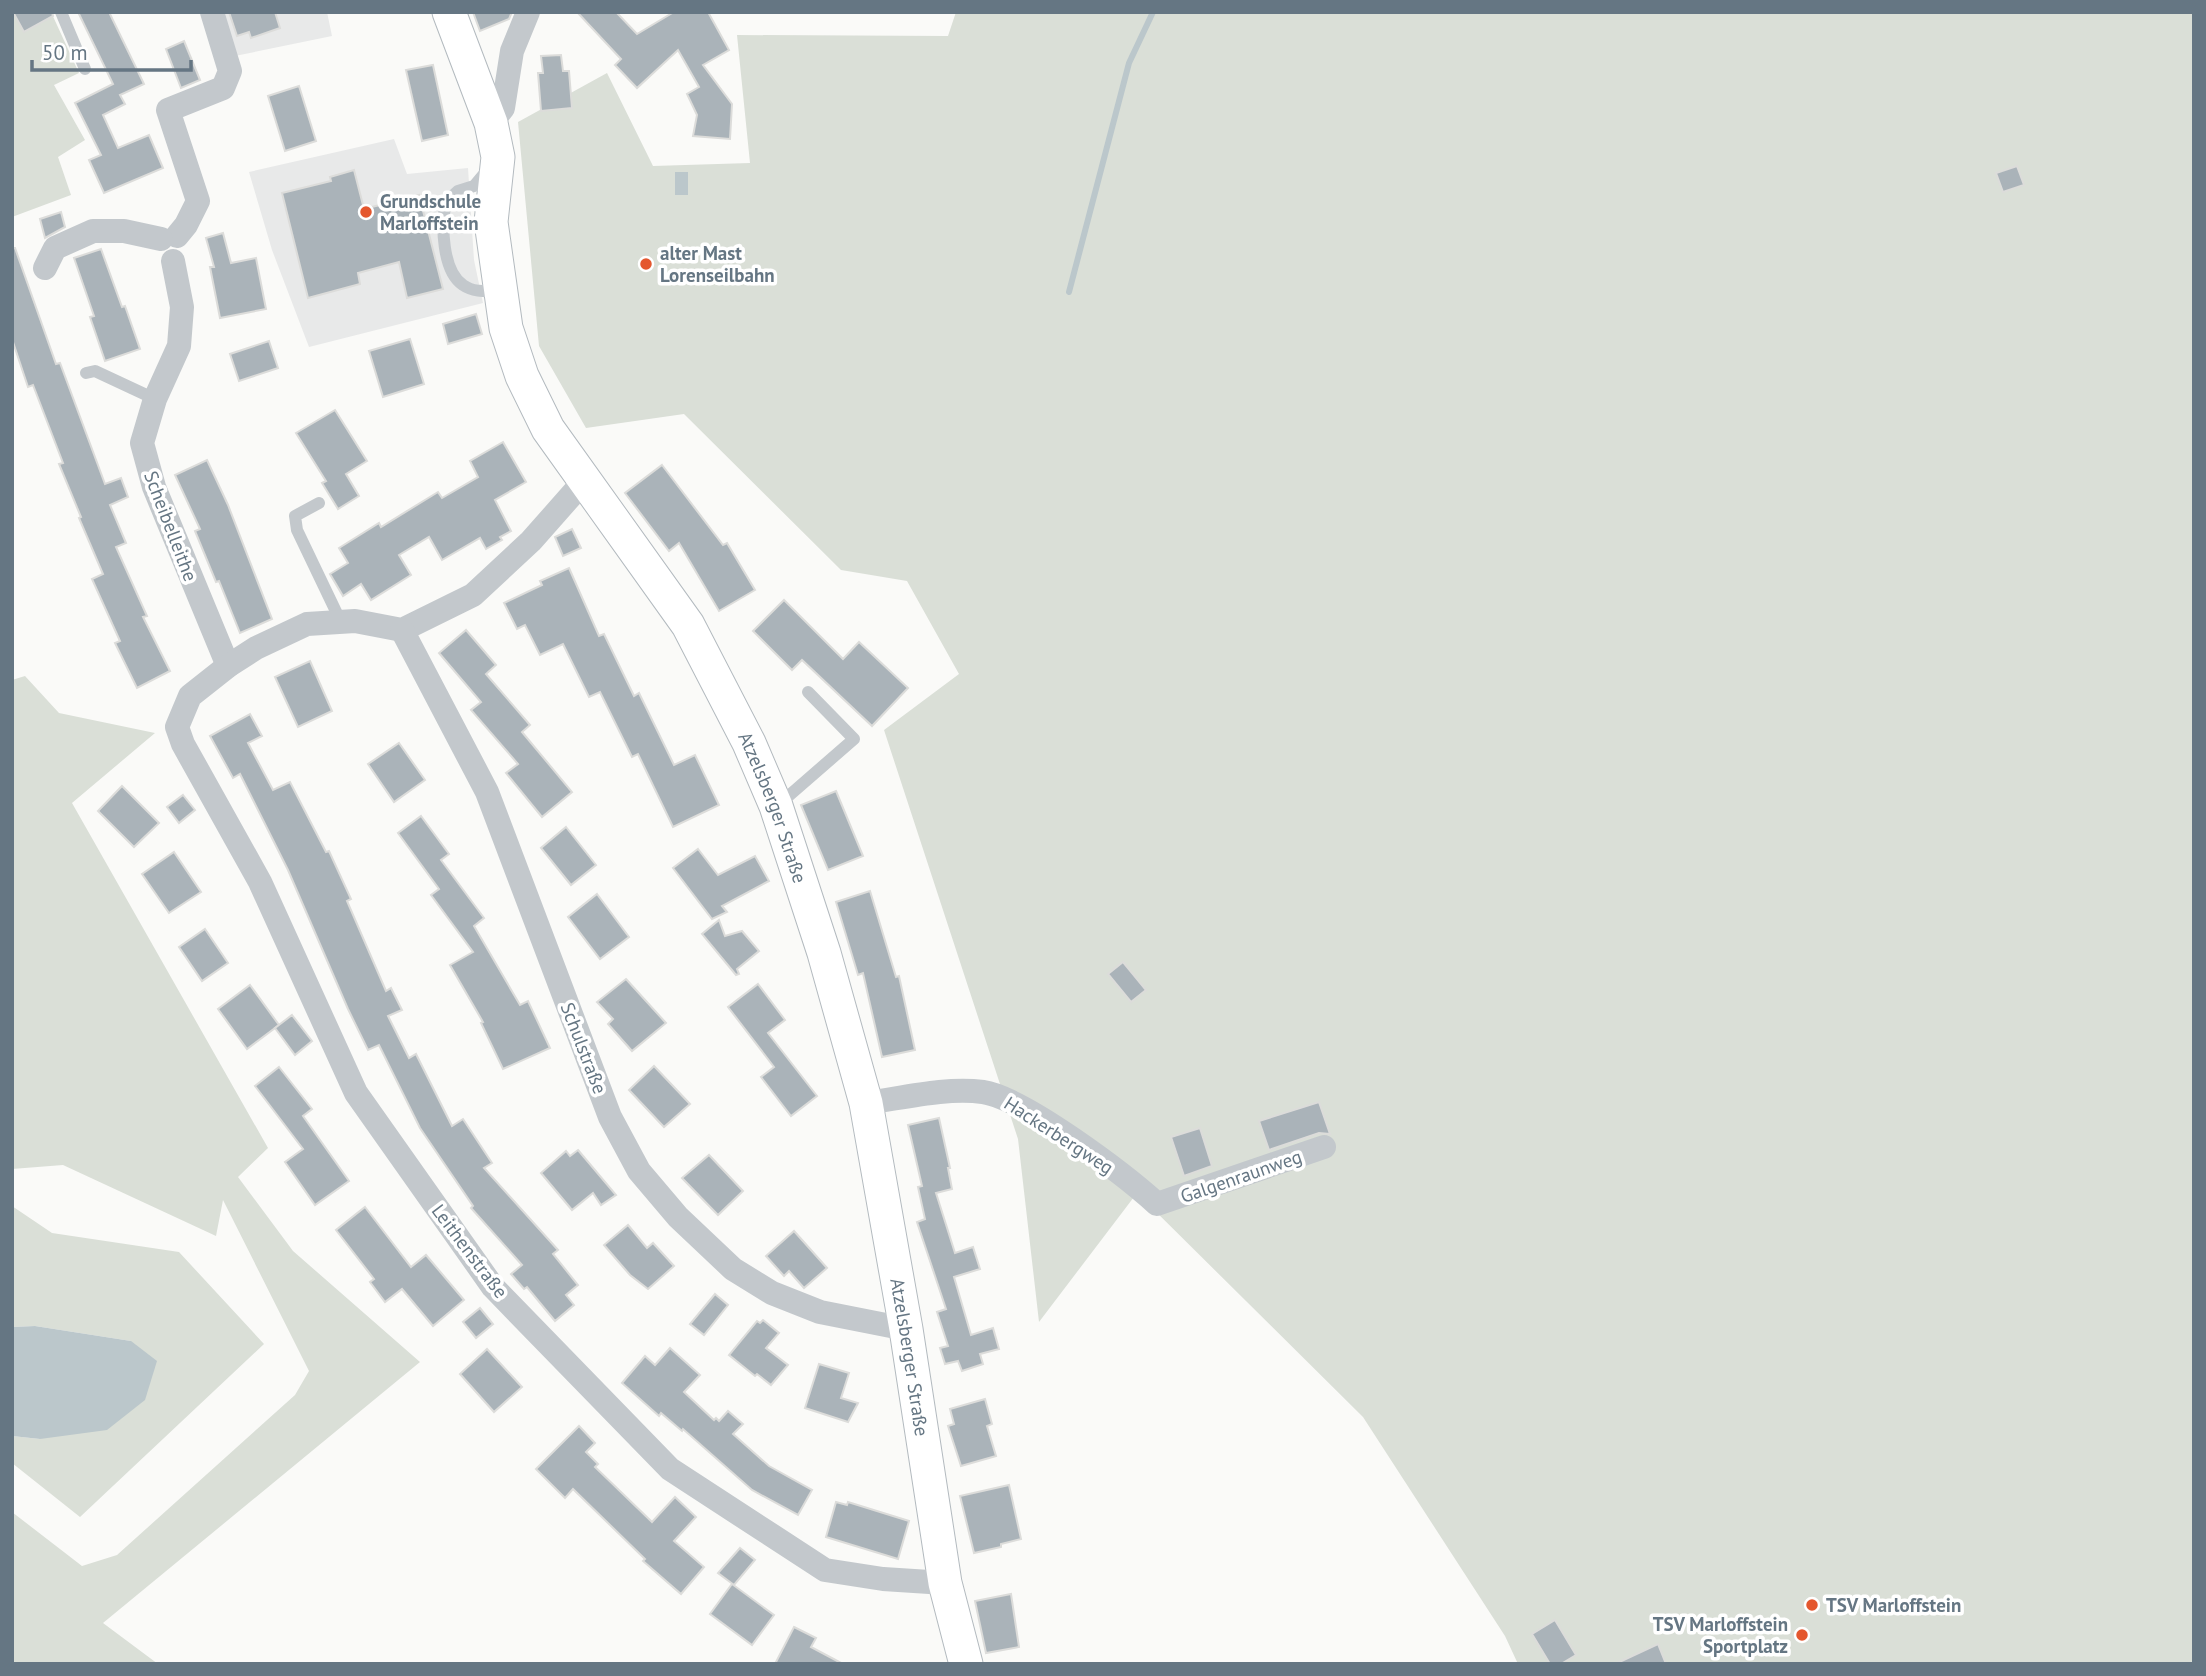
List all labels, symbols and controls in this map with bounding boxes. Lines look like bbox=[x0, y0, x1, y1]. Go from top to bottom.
scale bar bbox=[32, 28, 191, 72]
text: 50 m bbox=[42, 39, 88, 66]
place label: Grundschule Marloffstein bbox=[380, 189, 481, 235]
marker: Grundschule Marloffstein bbox=[358, 204, 374, 220]
place label: alter Mast Lorenseilbahn bbox=[660, 241, 775, 287]
marker: alter Mast Lorenseilbahn bbox=[638, 256, 654, 272]
street label: Scheibelleithe bbox=[139, 468, 203, 584]
street label: Atzelsberger Straße bbox=[733, 728, 812, 886]
street label: Schulstraße bbox=[556, 999, 612, 1097]
street label: Hackerbergweg bbox=[1000, 1091, 1118, 1179]
street label: Galgenraunweg bbox=[1177, 1144, 1305, 1208]
street label: Leithenstraße bbox=[427, 1199, 513, 1303]
street label: Atzelsberger Straße bbox=[885, 1276, 934, 1438]
place label: TSV Marloffstein bbox=[1826, 1593, 1961, 1617]
marker: TSV Marloffstein bbox=[1804, 1597, 1820, 1613]
place label: TSV Marloffstein Sportplatz bbox=[1653, 1612, 1788, 1658]
marker: TSV Marloffstein Sportplatz bbox=[1794, 1627, 1810, 1643]

